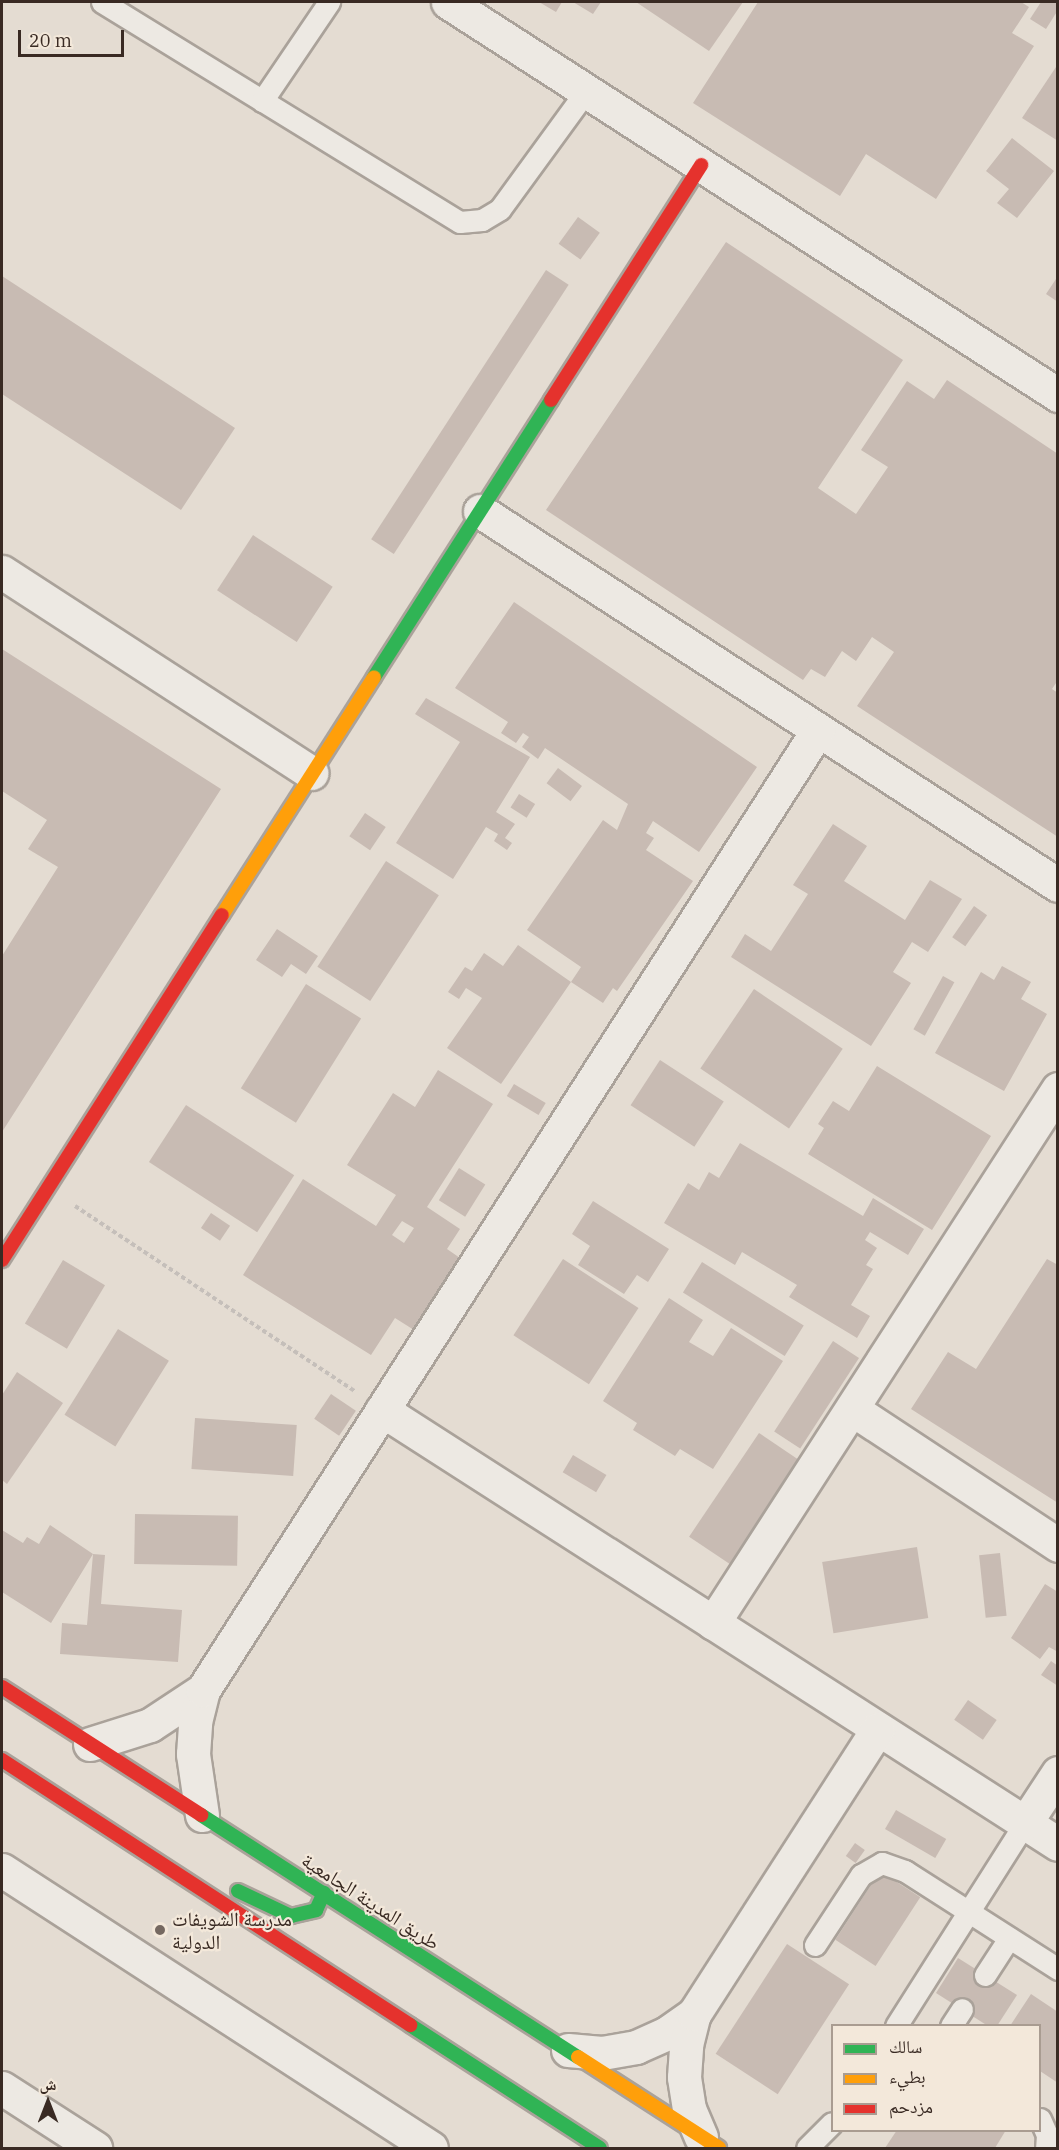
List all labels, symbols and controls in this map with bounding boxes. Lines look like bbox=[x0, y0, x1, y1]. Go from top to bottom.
scale bar bbox=[21, 18, 128, 56]
text: 20 m bbox=[29, 29, 72, 52]
street label: طريق المدينة الجامعية bbox=[297, 1847, 445, 1955]
place label: مدرسة الشويفات الدولية bbox=[172, 1906, 292, 1953]
marker: مدرسة الشويفات الدولية bbox=[153, 1923, 167, 1937]
legend bbox=[831, 2024, 1041, 2132]
text: سالك bbox=[889, 2035, 922, 2058]
text: بطيء bbox=[889, 2065, 926, 2088]
north arrow bbox=[18, 2072, 78, 2132]
text: ش bbox=[40, 2074, 56, 2094]
text: مزدحم bbox=[889, 2095, 933, 2118]

